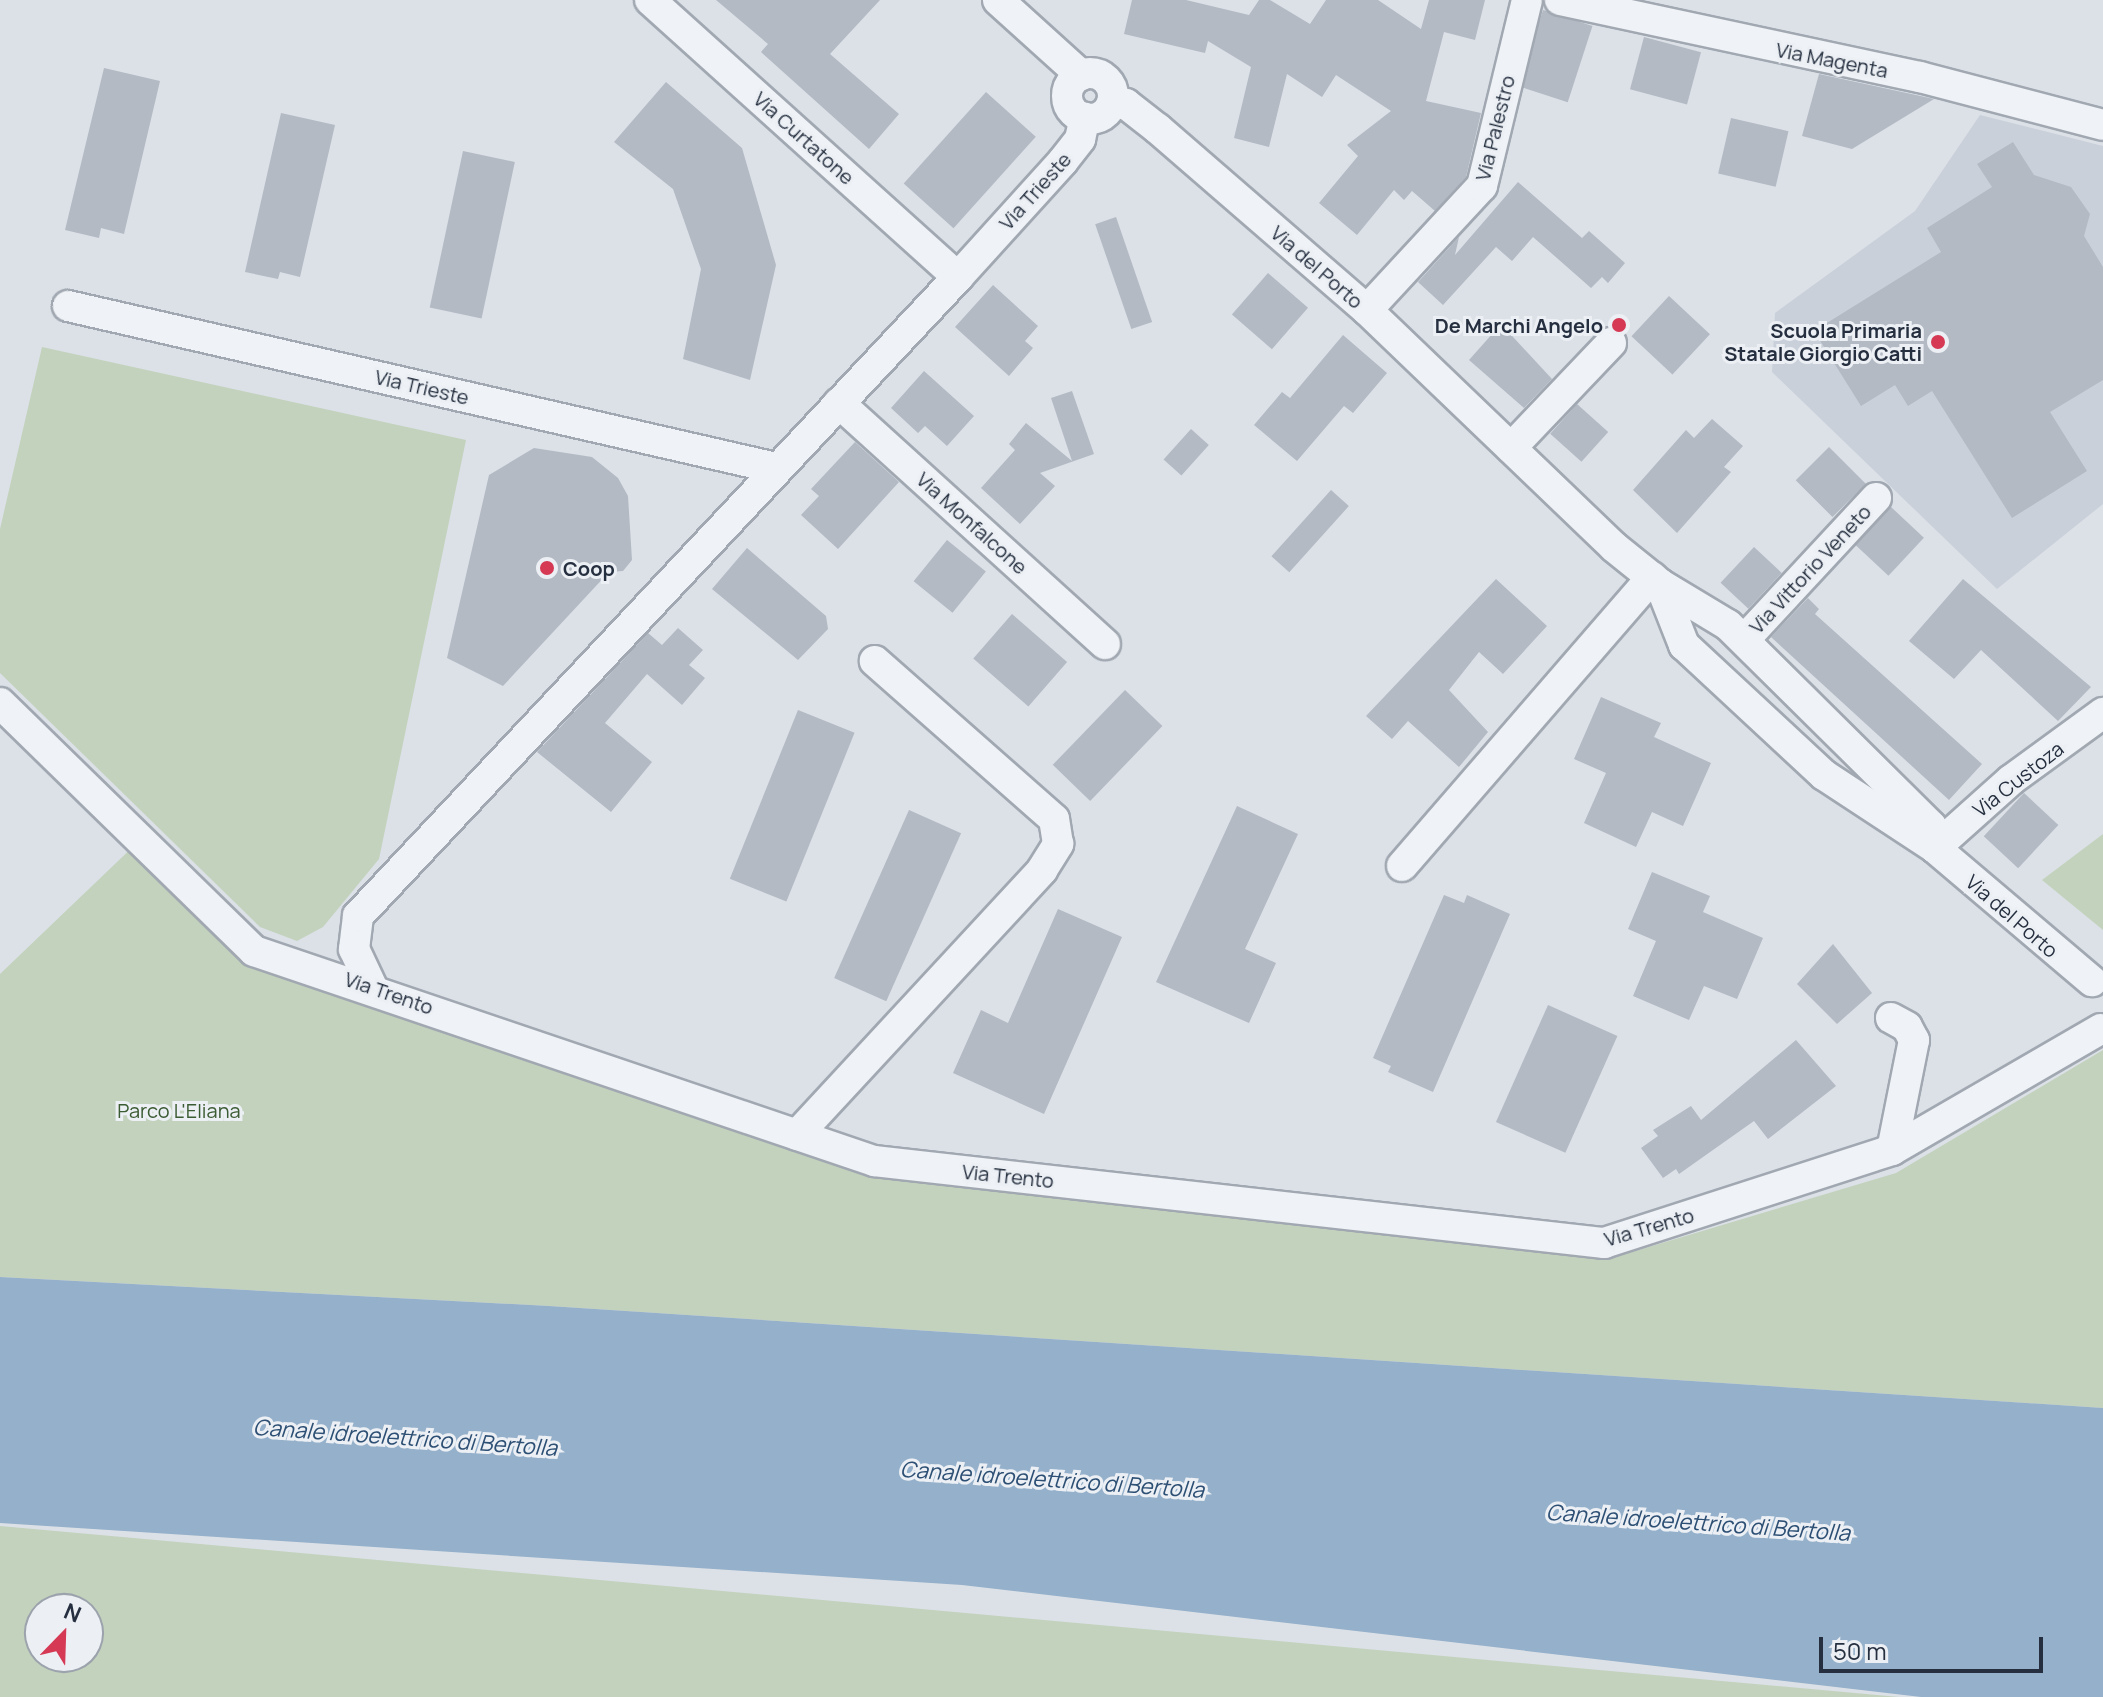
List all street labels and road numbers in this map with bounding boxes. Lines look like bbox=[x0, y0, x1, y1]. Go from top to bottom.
street label: Via Magenta bbox=[1774, 37, 1890, 83]
street label: Via Palestro bbox=[1470, 73, 1520, 183]
street label: Via Curtatone bbox=[749, 87, 859, 189]
street label: Via Trieste bbox=[994, 147, 1076, 235]
street label: Via del Porto bbox=[1266, 220, 1368, 314]
street label: Via Trieste bbox=[373, 365, 471, 409]
street label: Via Monfalcone bbox=[912, 467, 1032, 579]
street label: Via Vittorio Veneto bbox=[1744, 500, 1876, 638]
street label: Via Custoza bbox=[1968, 736, 2068, 822]
street label: Via del Porto bbox=[1961, 869, 2063, 963]
street label: Via Trento bbox=[342, 967, 436, 1019]
street label: Via Trento bbox=[961, 1159, 1055, 1193]
street label: Via Trento bbox=[1601, 1203, 1697, 1251]

